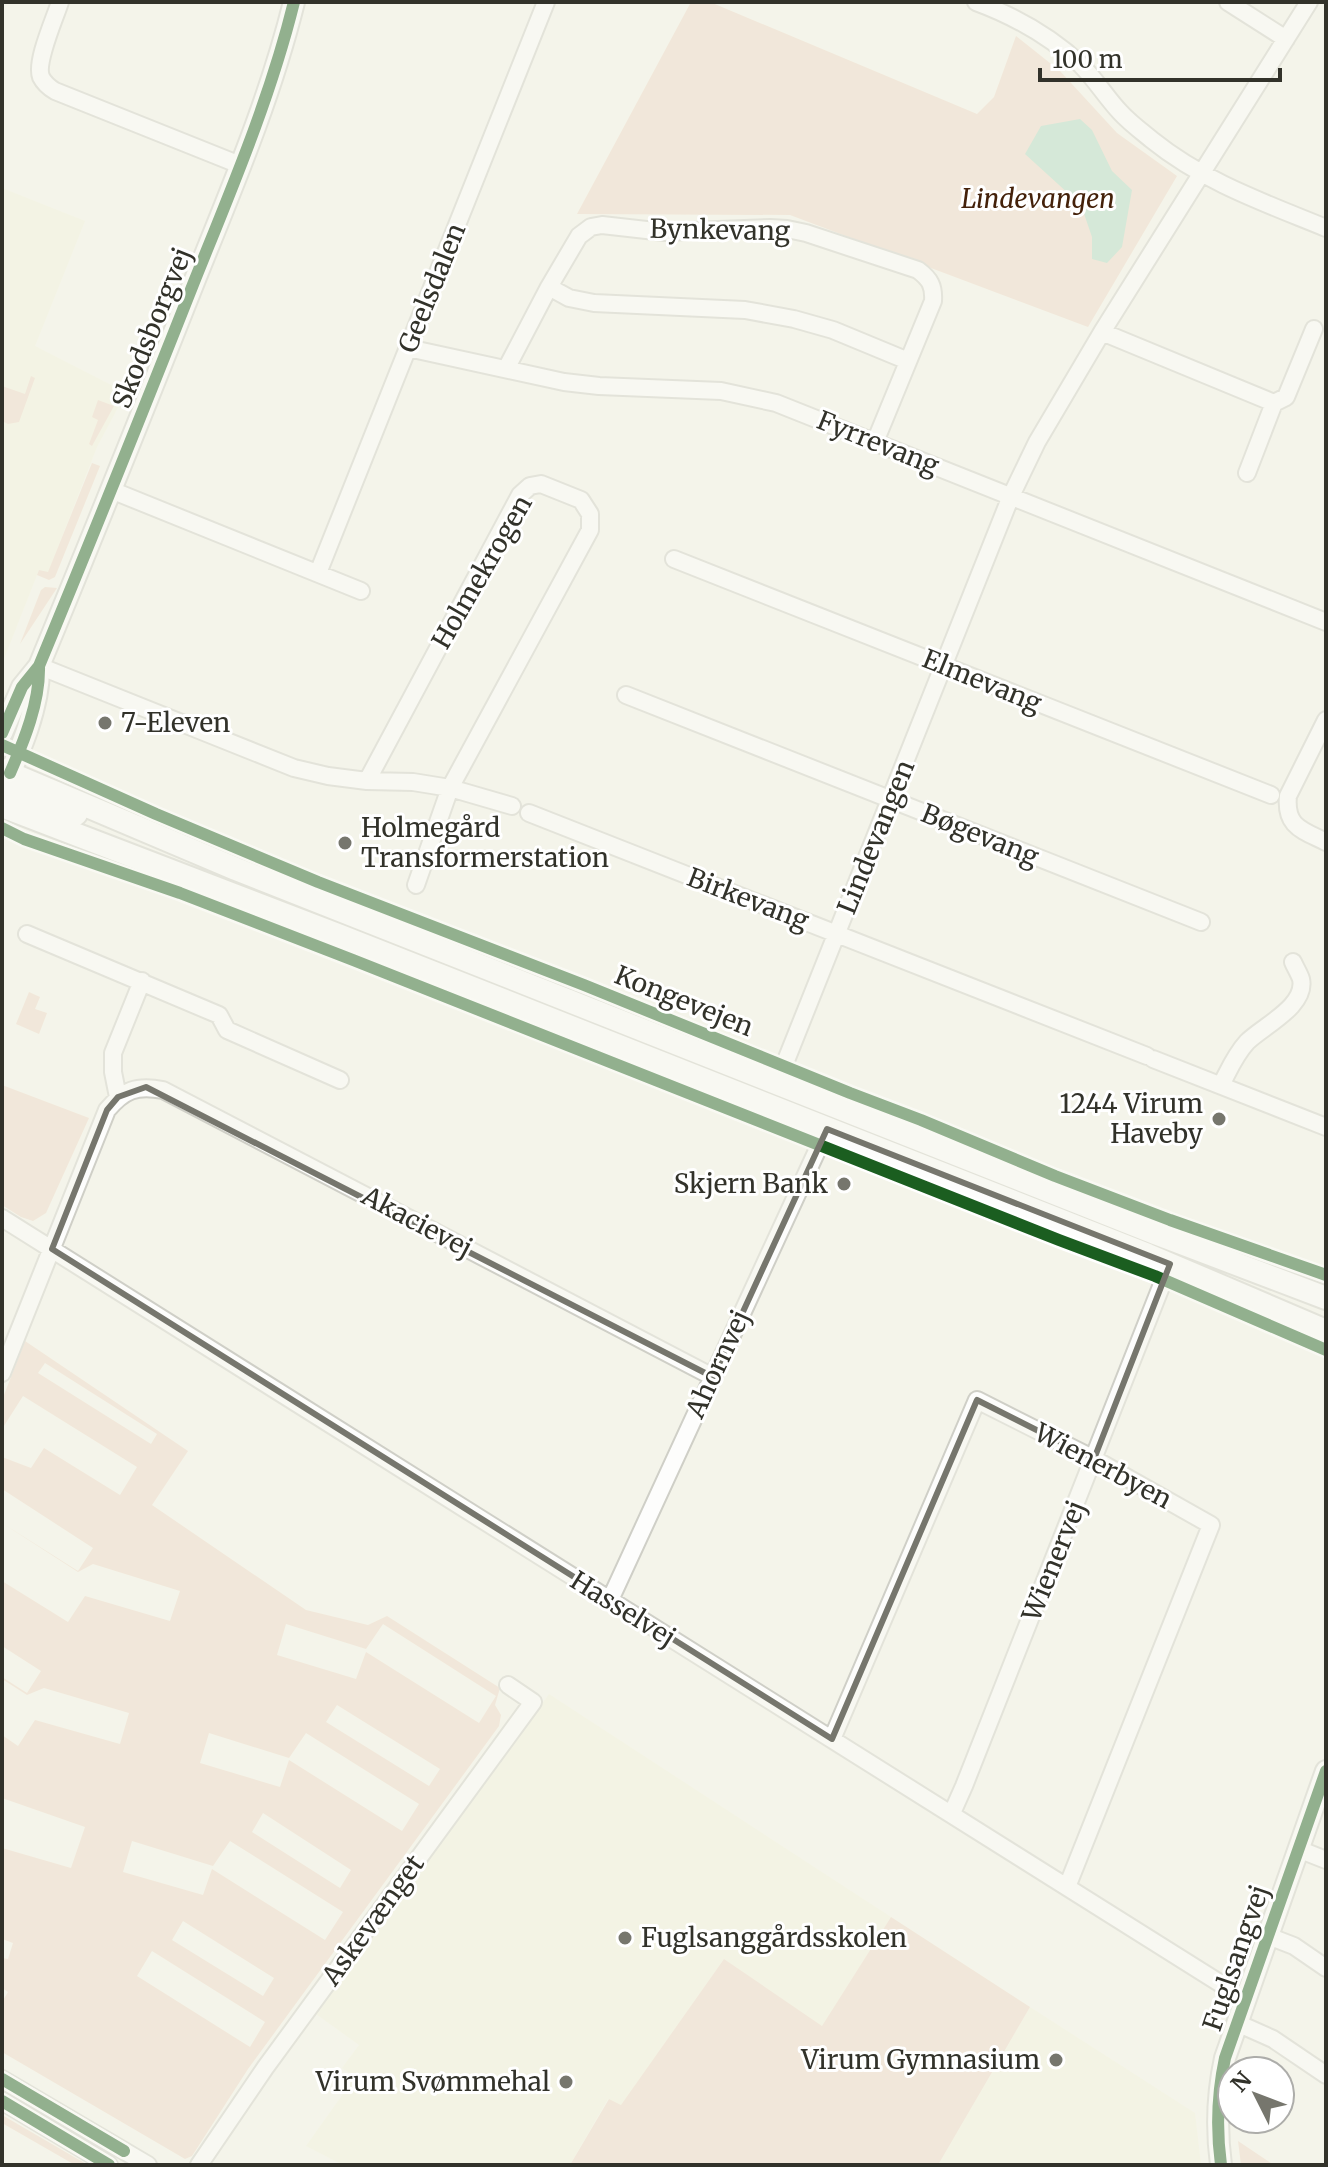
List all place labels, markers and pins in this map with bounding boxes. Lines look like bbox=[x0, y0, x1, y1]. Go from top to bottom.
place label: 7-Eleven bbox=[121, 706, 230, 739]
marker: 7-Eleven bbox=[96, 714, 114, 732]
place label: Holmegård Transformerstation bbox=[361, 811, 609, 874]
marker: Holmegård Transformerstation bbox=[336, 834, 354, 852]
place label: 1244 Virum Haveby bbox=[1059, 1087, 1204, 1150]
marker: 1244 Virum Haveby bbox=[1210, 1110, 1228, 1128]
place label: Skjern Bank bbox=[674, 1167, 829, 1200]
marker: Skjern Bank bbox=[835, 1175, 853, 1193]
place label: Fuglsanggårdsskolen bbox=[641, 1921, 907, 1954]
marker: Fuglsanggårdsskolen bbox=[616, 1929, 634, 1947]
place label: Virum Gymnasium bbox=[800, 2043, 1040, 2076]
marker: Virum Gymnasium bbox=[1047, 2051, 1065, 2069]
place label: Virum Svømmehal bbox=[315, 2065, 550, 2098]
marker: Virum Svømmehal bbox=[557, 2073, 575, 2091]

